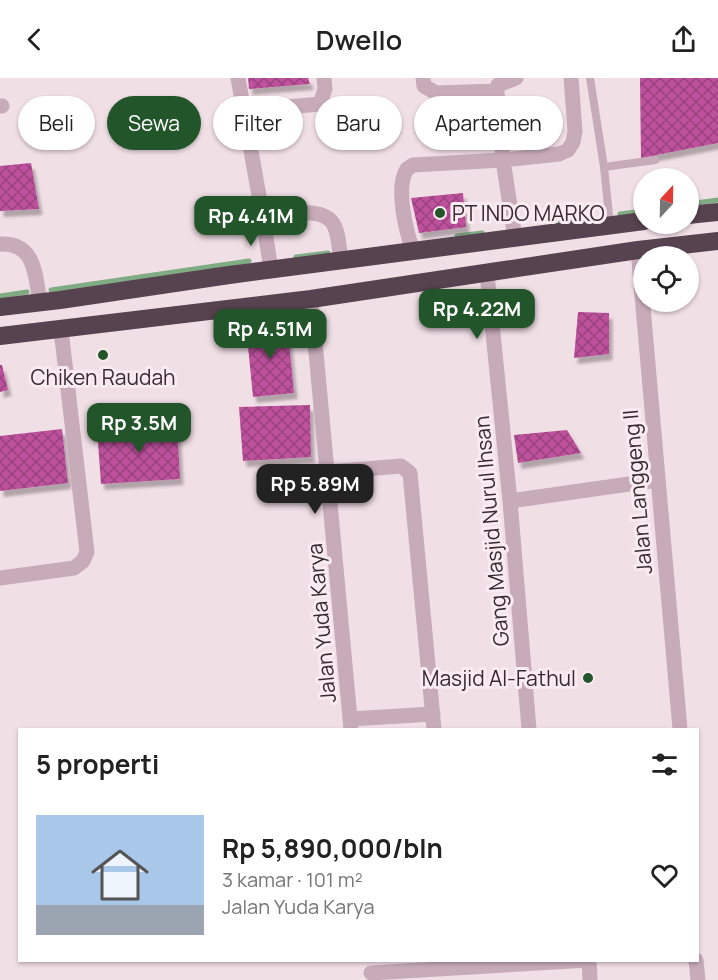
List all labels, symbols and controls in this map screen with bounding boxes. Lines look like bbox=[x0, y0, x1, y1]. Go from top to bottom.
text: Dwello bbox=[316, 21, 402, 58]
icon: back bbox=[18, 23, 51, 56]
icon: share bbox=[667, 23, 700, 56]
chip: Beli bbox=[18, 96, 95, 150]
chip: Sewa bbox=[107, 96, 201, 150]
chip: Filter bbox=[213, 96, 303, 150]
chip: Baru bbox=[315, 96, 402, 150]
chip: Apartemen bbox=[414, 96, 563, 150]
north arrow bbox=[633, 168, 699, 234]
map controls bbox=[633, 168, 699, 312]
pin: Rp 4.41M bbox=[189, 196, 313, 247]
place label: PT INDO MARKO bbox=[452, 199, 605, 227]
text: Rp 4.41M bbox=[208, 202, 294, 229]
marker: PT INDO MARKO bbox=[433, 206, 447, 220]
button: locate bbox=[633, 246, 699, 312]
pin: Rp 4.22M bbox=[415, 289, 539, 340]
text: Rp 4.22M bbox=[433, 295, 521, 322]
pin: Rp 4.51M bbox=[208, 309, 332, 360]
text: Rp 4.51M bbox=[228, 315, 312, 342]
marker: Chiken Raudah bbox=[96, 348, 110, 362]
place label: Chiken Raudah bbox=[30, 363, 176, 391]
pin: Rp 3.5M bbox=[84, 403, 194, 454]
street label: Jalan Langgeng II bbox=[616, 408, 658, 576]
text: Rp 3.5M bbox=[101, 409, 177, 436]
street label: Gang Masjid Nurul Ihsan bbox=[467, 415, 515, 647]
pin: Rp 5.89M bbox=[253, 464, 377, 515]
text: Rp 5.89M bbox=[270, 470, 360, 497]
street label: Jalan Yuda Karya bbox=[300, 542, 342, 704]
place label: Masjid Al-Fathul bbox=[422, 664, 576, 692]
marker: Masjid Al-Fathul bbox=[581, 671, 595, 685]
text: 5 properti bbox=[36, 746, 159, 782]
icon: filters bbox=[648, 748, 681, 781]
text: Rp 5,890,000/bln bbox=[222, 830, 443, 866]
icon: home bbox=[84, 839, 156, 911]
icon: heart bbox=[648, 859, 681, 892]
text: 3 kamar · 101 m² bbox=[222, 866, 363, 893]
text: Jalan Yuda Karya bbox=[222, 893, 375, 920]

